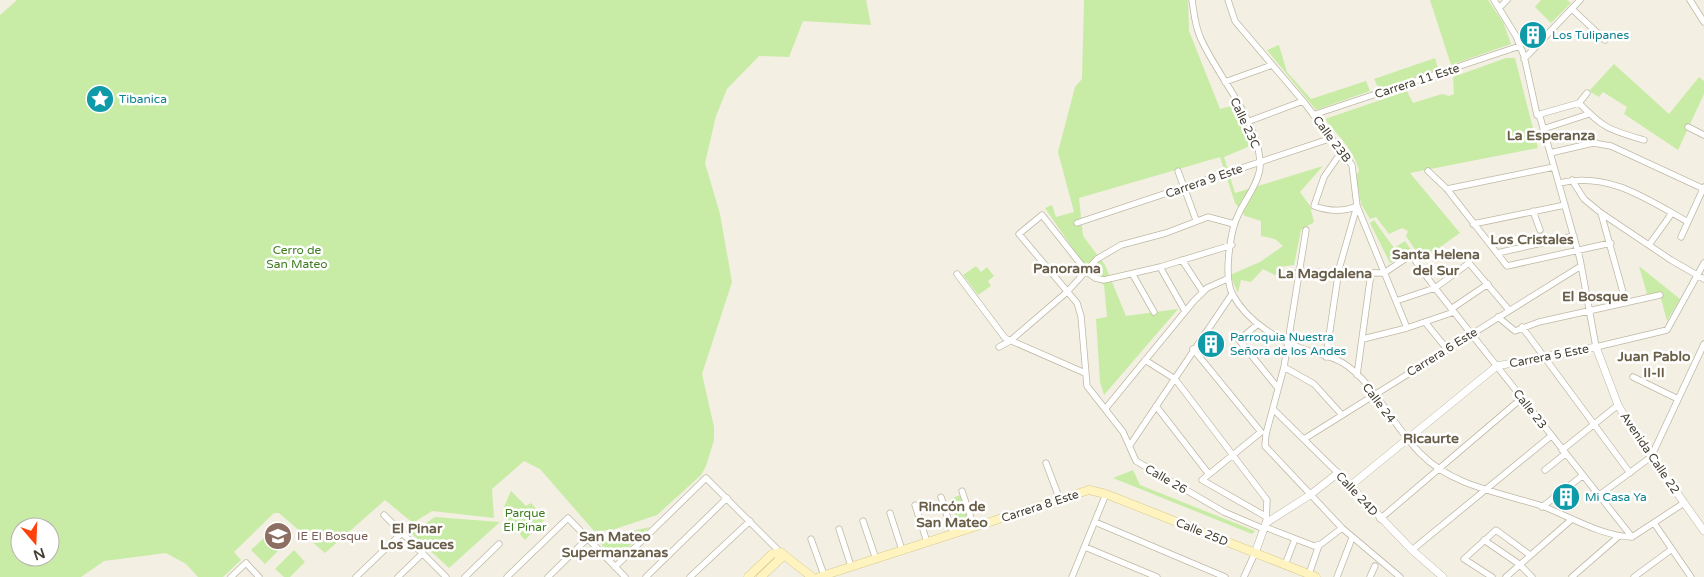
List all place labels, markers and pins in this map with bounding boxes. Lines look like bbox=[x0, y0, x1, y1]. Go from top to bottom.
building icon: Los Tulipanes bbox=[1518, 20, 1548, 50]
place label: Los Tulipanes bbox=[1552, 28, 1629, 42]
place icon: Tibanica bbox=[85, 84, 115, 114]
place label: Tibanica bbox=[119, 92, 167, 106]
building icon: Parroquia Nuestra Señora de los Andes bbox=[1196, 329, 1226, 359]
place label: Parroquia Nuestra Señora de los Andes bbox=[1230, 330, 1346, 358]
building icon: Mi Casa Ya bbox=[1551, 482, 1581, 512]
place label: Mi Casa Ya bbox=[1585, 490, 1647, 504]
school or university icon: IE El Bosque bbox=[263, 521, 293, 551]
place label: IE El Bosque bbox=[297, 529, 368, 543]

